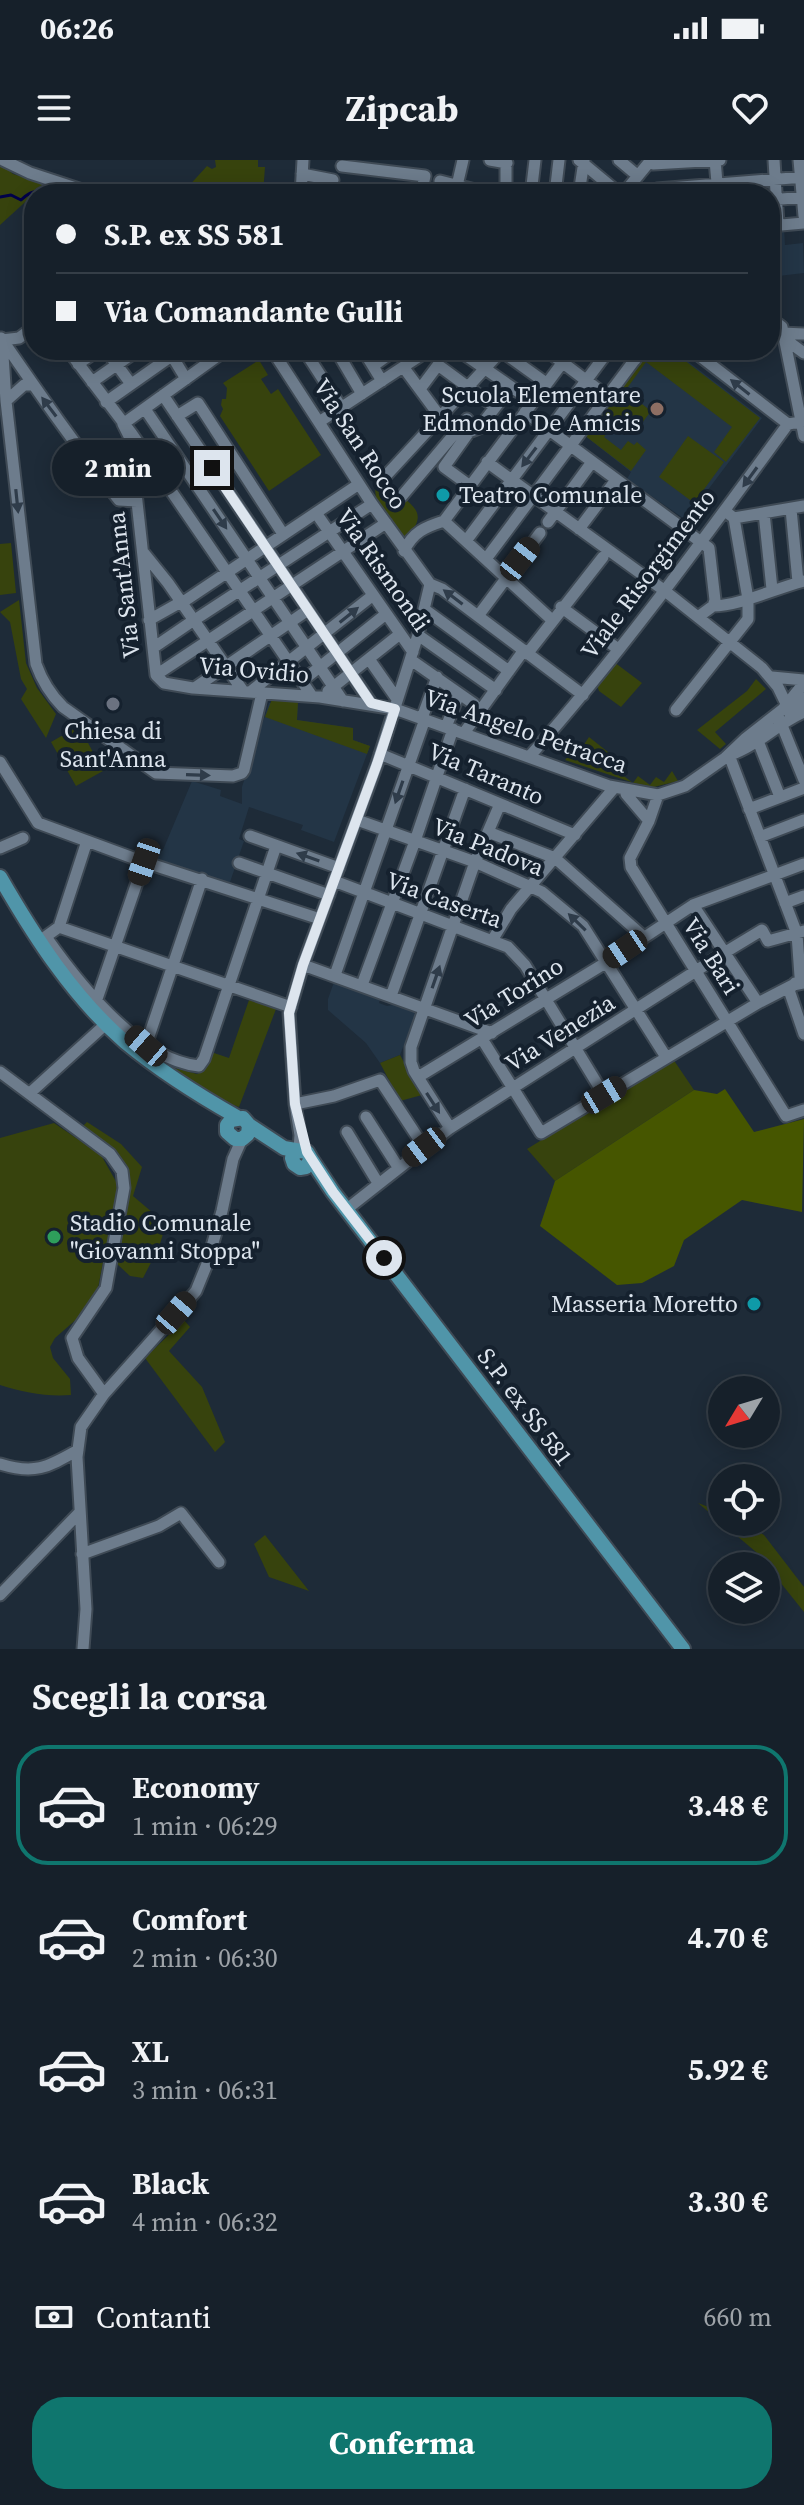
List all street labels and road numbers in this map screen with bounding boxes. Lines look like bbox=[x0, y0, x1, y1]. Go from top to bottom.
street label: Via San Rocco bbox=[306, 372, 415, 516]
street label: Viale Risorgimento bbox=[573, 482, 722, 665]
street label: Via Rismondi bbox=[329, 501, 438, 638]
street label: Via Sant'Anna bbox=[99, 510, 148, 660]
street label: Via Ovidio bbox=[198, 648, 311, 691]
street label: Via Angelo Petracca bbox=[420, 680, 633, 781]
street label: Via Taranto bbox=[423, 734, 549, 813]
street label: Via Padova bbox=[428, 809, 550, 884]
street label: Via Caserta bbox=[382, 863, 507, 936]
street label: Via Bari bbox=[675, 911, 748, 1000]
street label: Via Torino bbox=[458, 949, 570, 1036]
street label: Via Venezia bbox=[499, 985, 622, 1079]
street label: S.P. ex SS 581 bbox=[470, 1341, 581, 1472]

